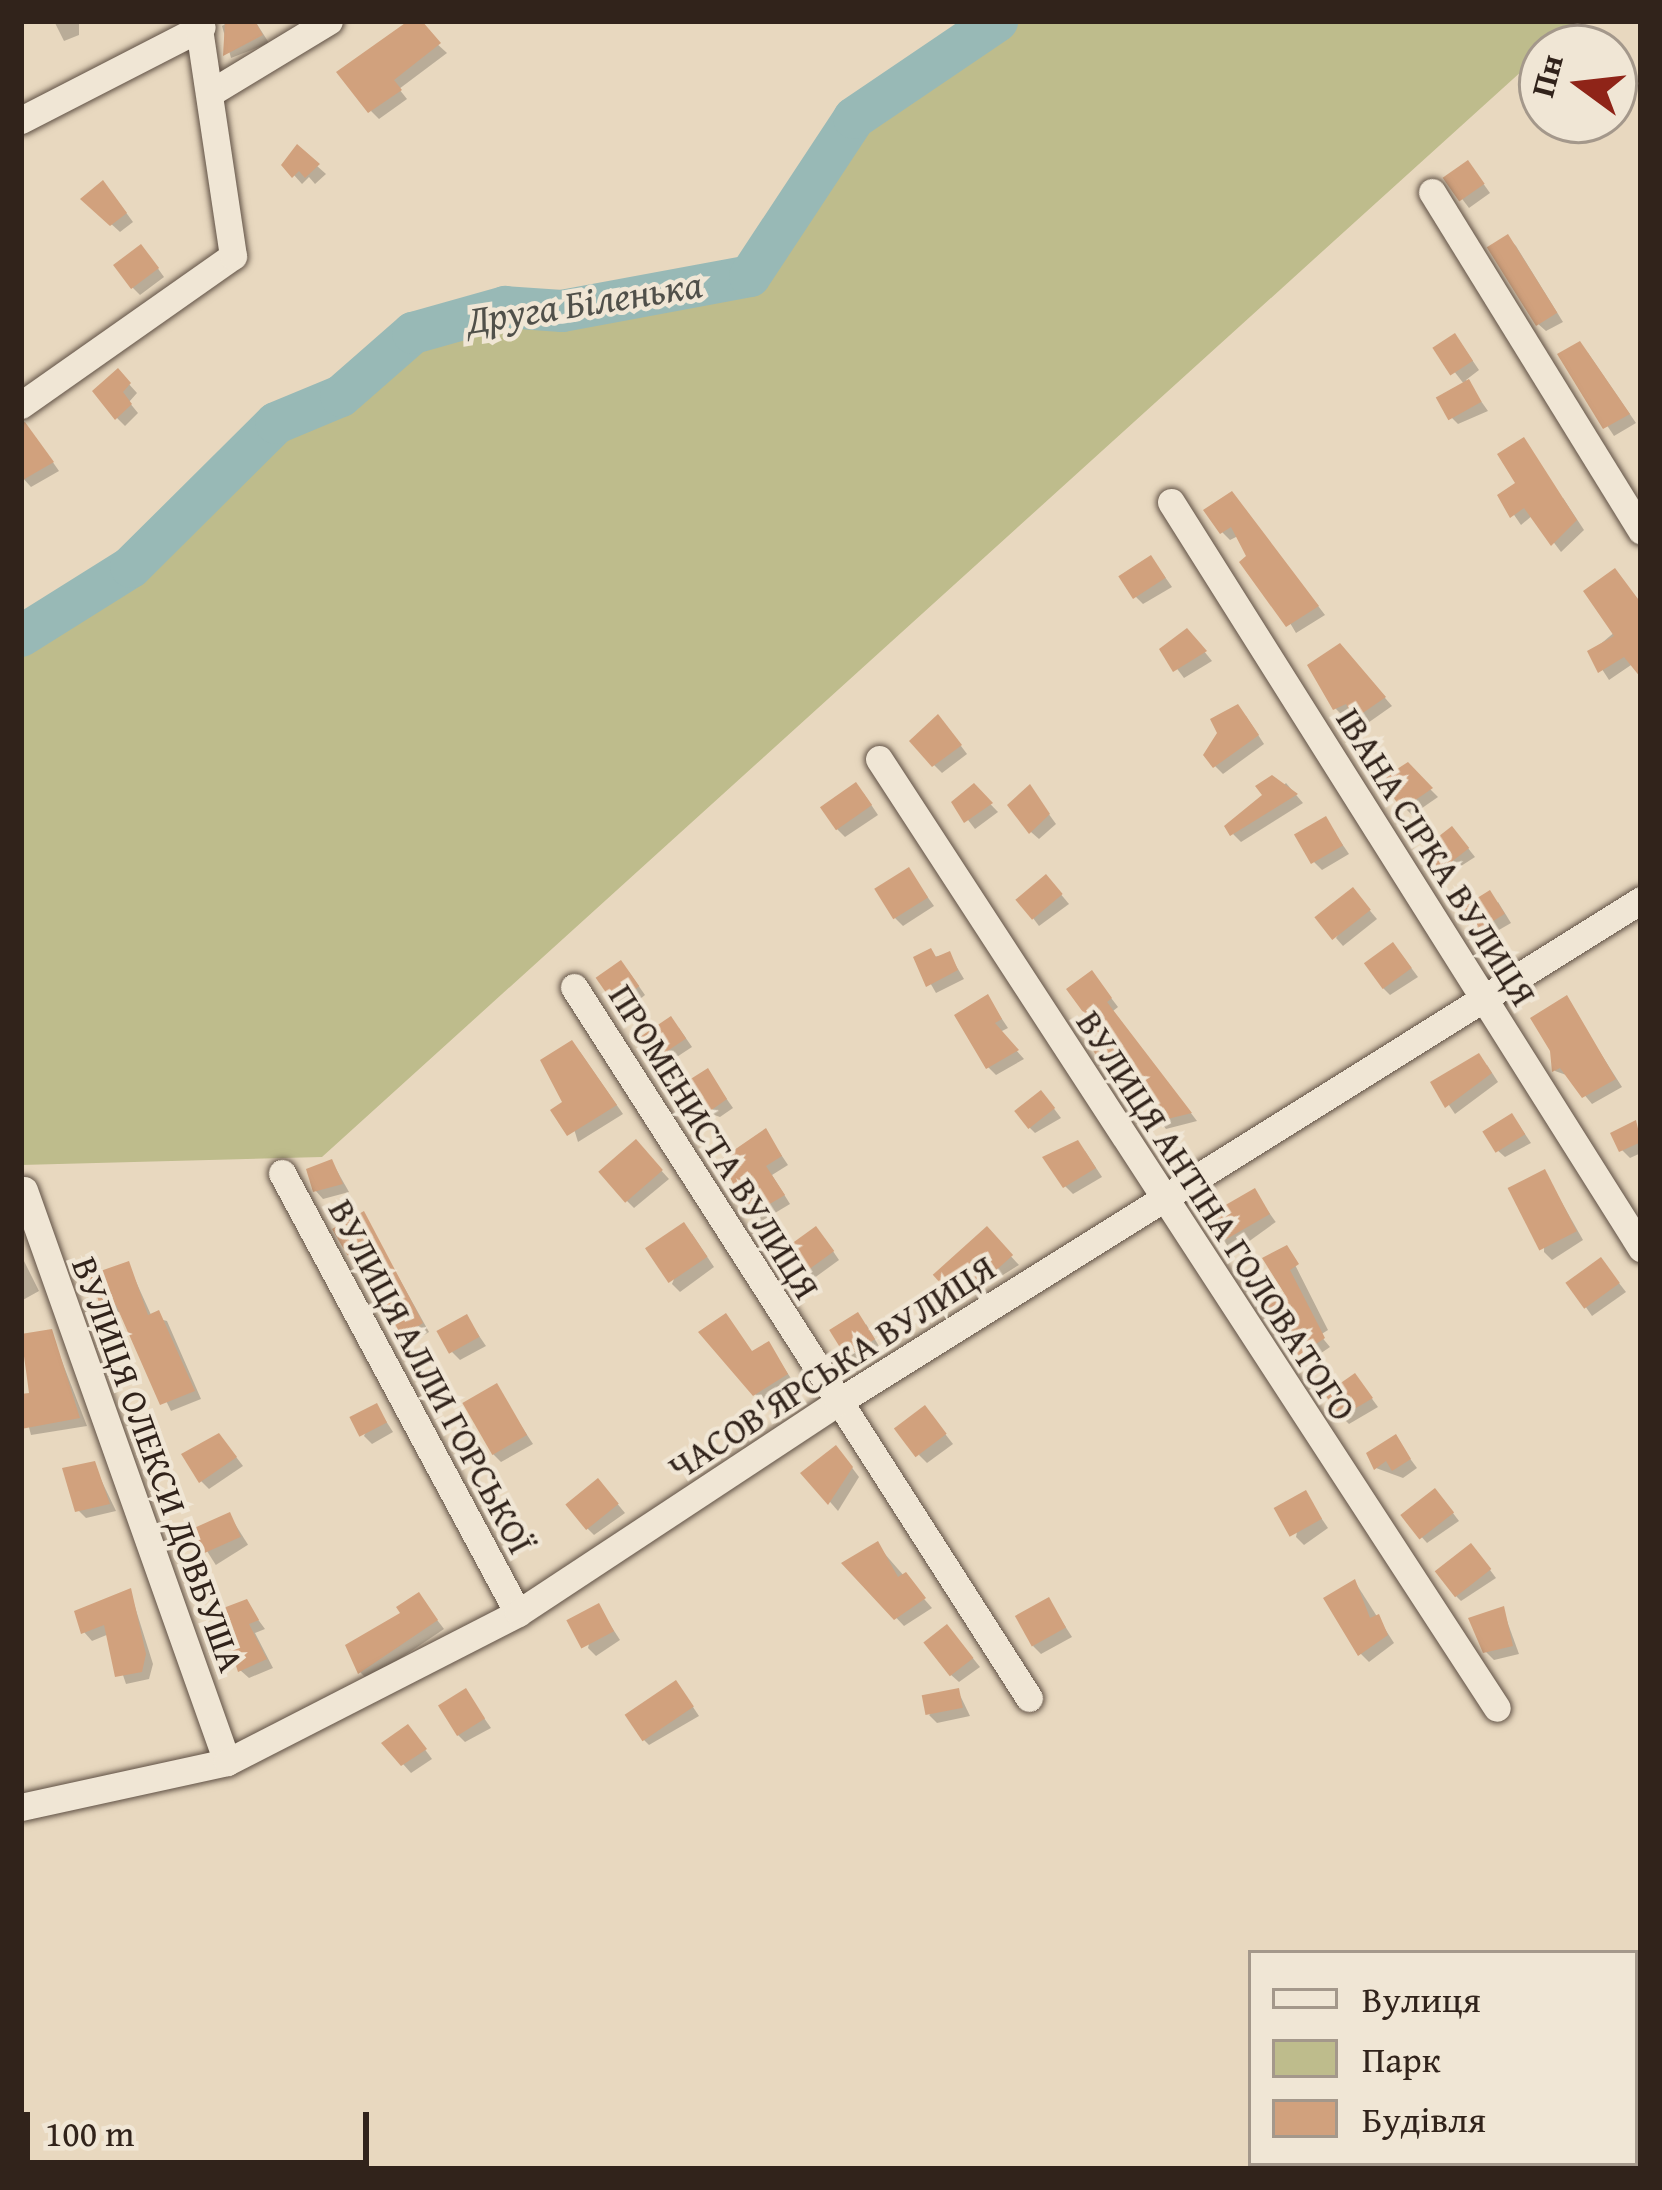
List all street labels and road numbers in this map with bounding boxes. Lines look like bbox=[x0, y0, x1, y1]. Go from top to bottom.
street label: ІВАНА СІРКА ВУЛИЦЯ bbox=[1328, 699, 1546, 1013]
street label: ПРОМЕНИСТА ВУЛИЦЯ bbox=[601, 976, 829, 1306]
street label: ВУЛИЦЯ АНТІНА ГОЛОВАТОГО bbox=[1068, 1002, 1366, 1428]
street label: ВУЛИЦЯ АЛЛИ ГОРСЬКОЇ bbox=[320, 1192, 544, 1560]
street label: ЧАСОВ'ЯРСЬКА ВУЛИЦЯ bbox=[660, 1245, 1002, 1489]
street label: ВУЛИЦЯ ОЛЕКСИ ДОВБУША bbox=[64, 1251, 254, 1677]

